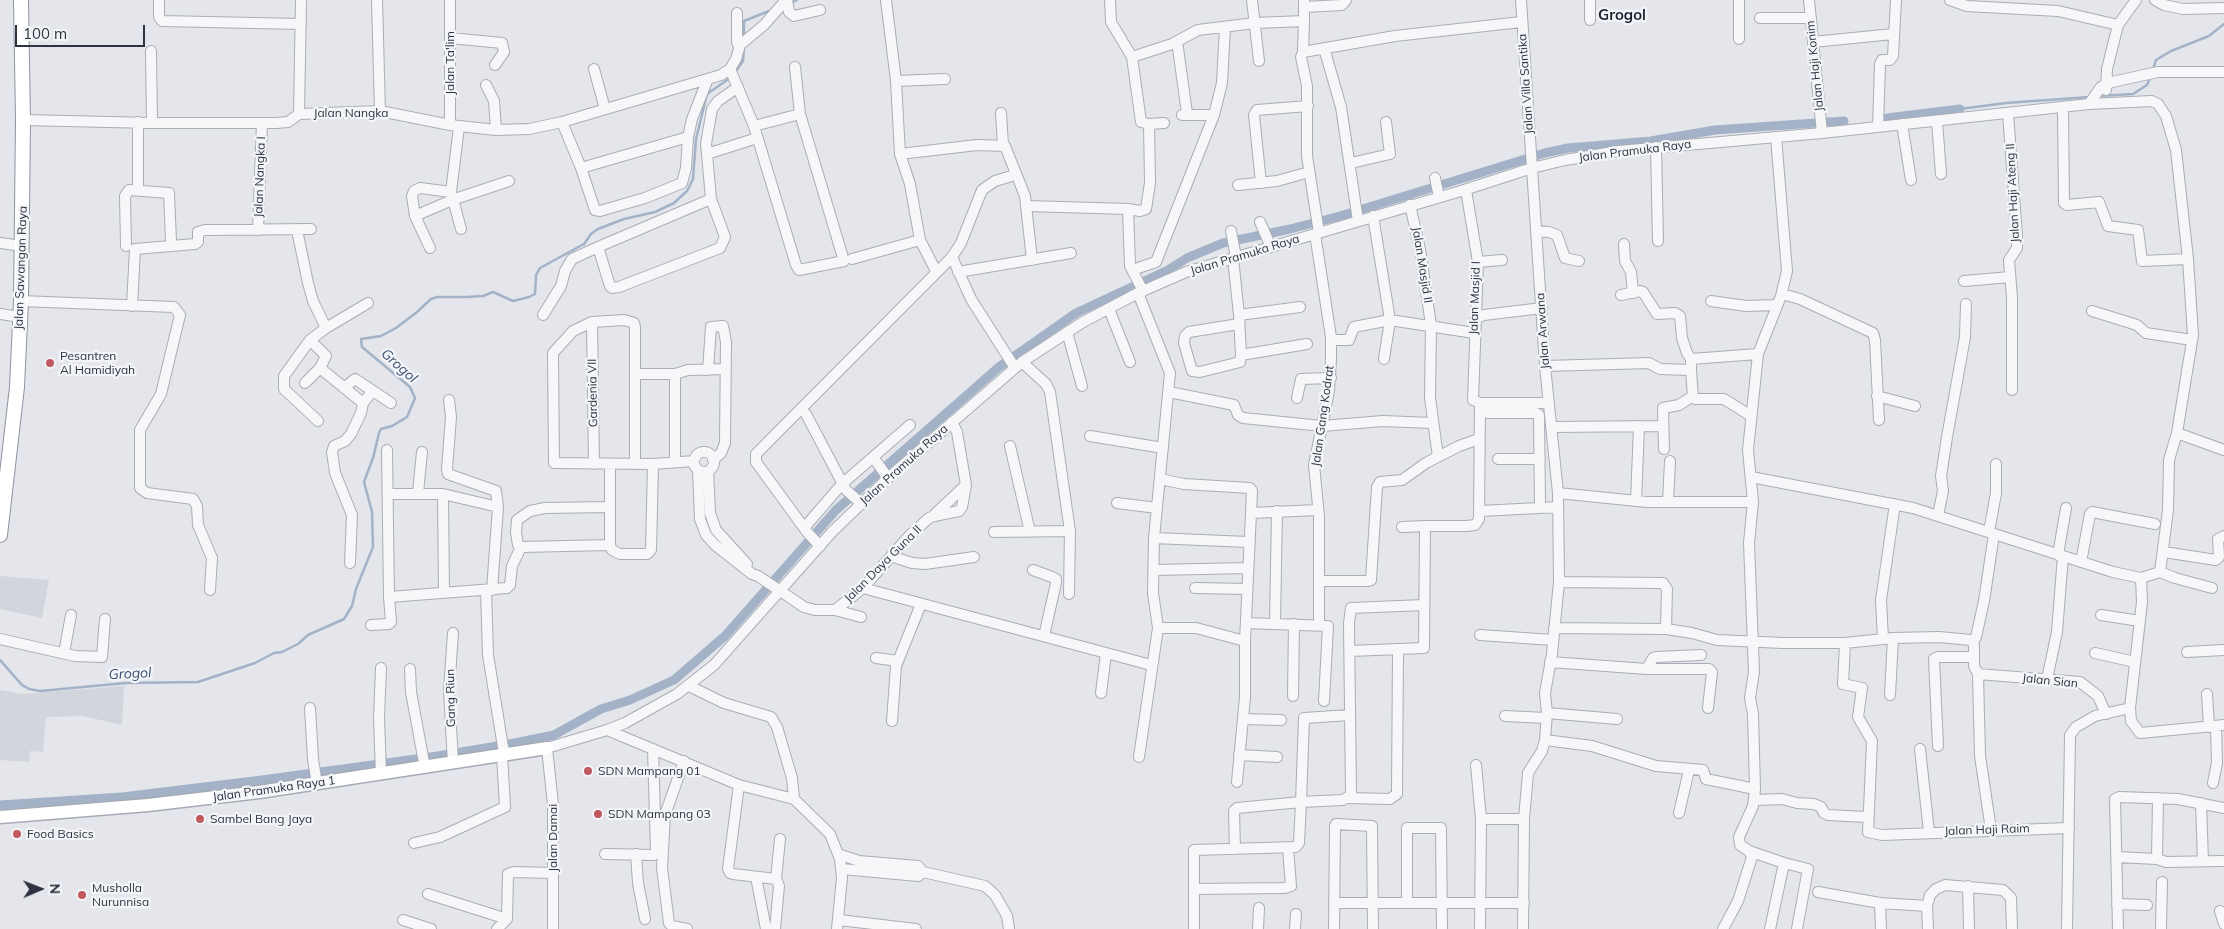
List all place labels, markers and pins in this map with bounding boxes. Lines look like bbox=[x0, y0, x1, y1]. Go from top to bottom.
place label: Pesantren Al Hamidiyah bbox=[60, 349, 135, 377]
marker: Pesantren Al Hamidiyah bbox=[44, 357, 56, 369]
place label: SDN Mampang 01 bbox=[598, 764, 701, 778]
marker: SDN Mampang 01 bbox=[582, 765, 594, 777]
place label: SDN Mampang 03 bbox=[608, 807, 711, 821]
marker: SDN Mampang 03 bbox=[592, 808, 604, 820]
place label: Sambel Bang Jaya bbox=[210, 812, 312, 826]
marker: Sambel Bang Jaya bbox=[194, 813, 206, 825]
place label: Food Basics bbox=[27, 827, 94, 841]
marker: Food Basics bbox=[11, 828, 23, 840]
place label: Musholla Nurunnisa bbox=[92, 881, 149, 909]
marker: Musholla Nurunnisa bbox=[76, 889, 88, 901]

